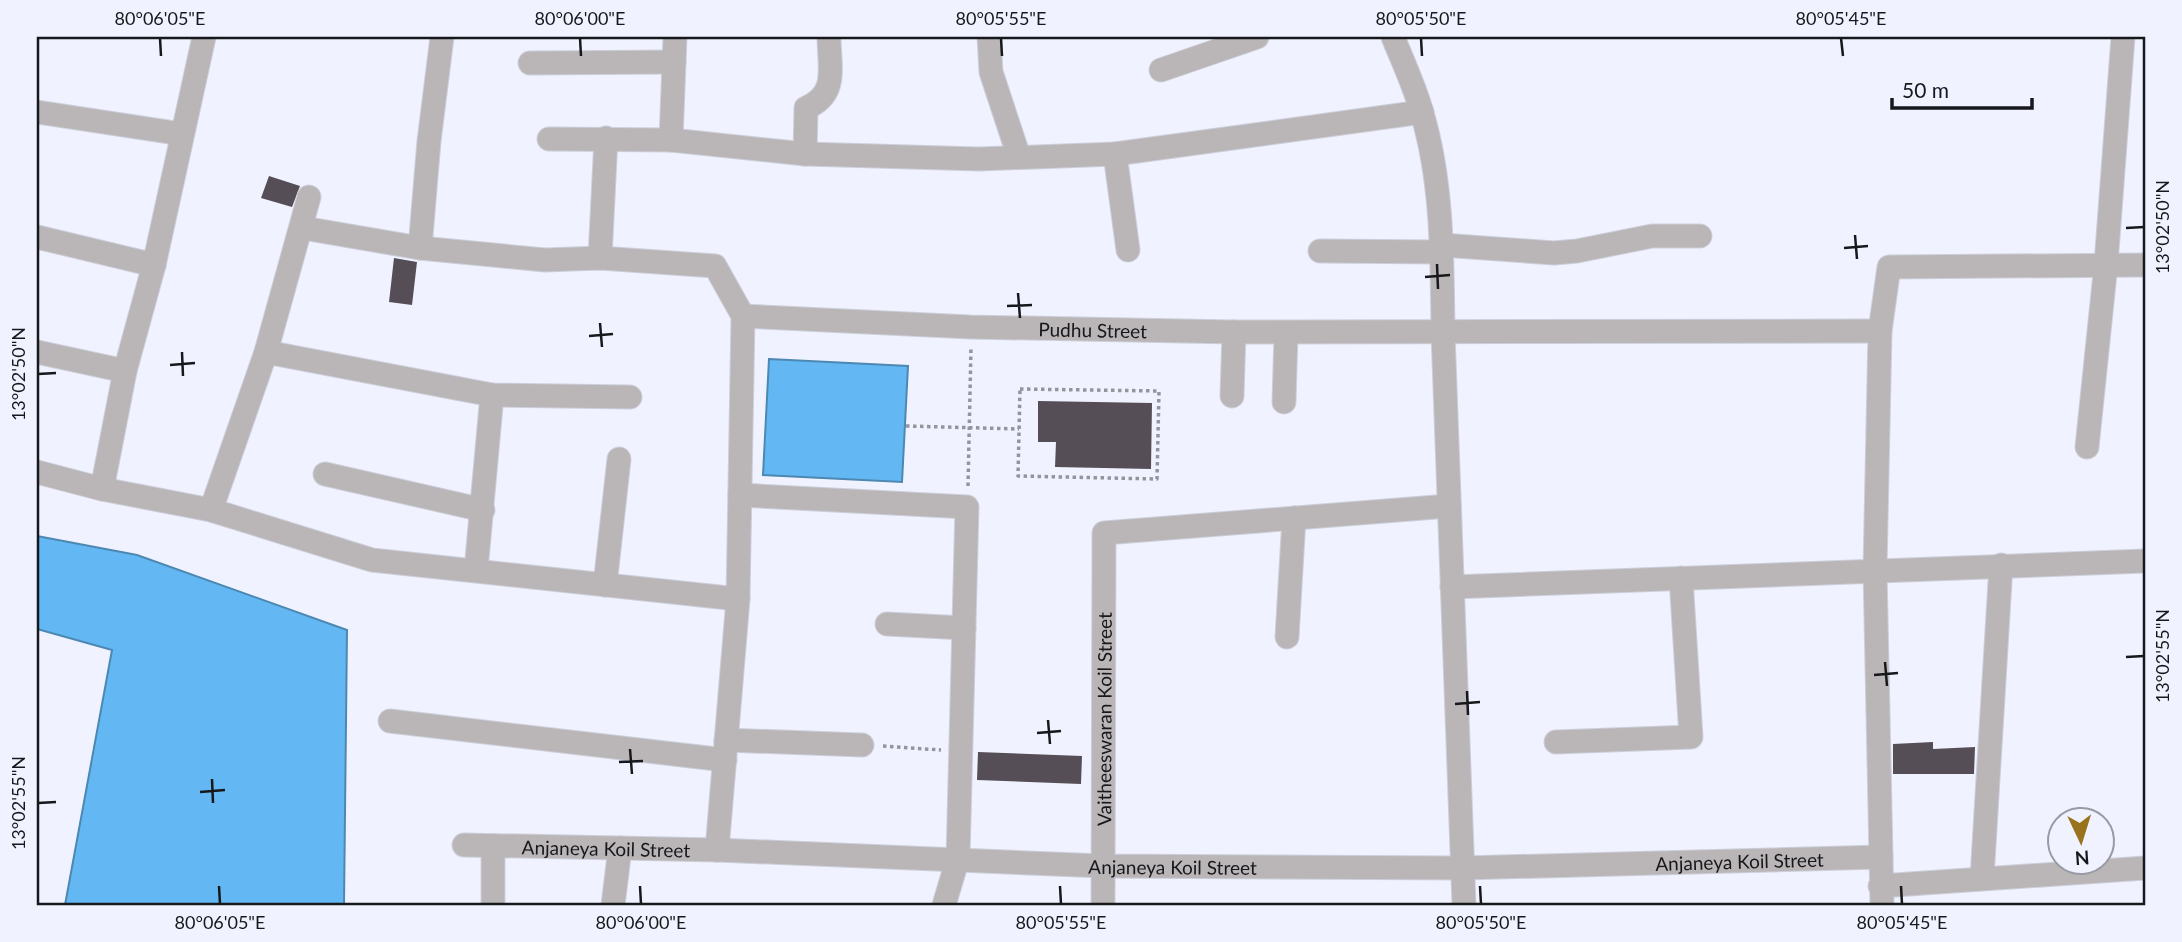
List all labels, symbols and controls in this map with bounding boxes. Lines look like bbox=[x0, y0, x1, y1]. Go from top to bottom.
text: 80°06'05"E bbox=[115, 7, 205, 29]
text: 80°06'00"E bbox=[535, 7, 625, 29]
text: 80°05'55"E bbox=[956, 7, 1046, 29]
text: 80°05'50"E bbox=[1376, 7, 1466, 29]
text: 80°05'45"E bbox=[1796, 7, 1886, 29]
scale bar bbox=[1892, 66, 2032, 110]
text: 50 m bbox=[1902, 77, 1949, 102]
text: 13°02'50"N bbox=[2151, 180, 2173, 274]
street label: Pudhu Street bbox=[1038, 317, 1147, 342]
text: 13°02'50"N bbox=[7, 327, 29, 421]
text: 13°02'55"N bbox=[2151, 609, 2173, 703]
street label: Vaitheeswaran Koil Street bbox=[1092, 612, 1115, 826]
text: 13°02'55"N bbox=[7, 756, 29, 850]
north arrow bbox=[2046, 806, 2116, 876]
street label: Anjaneya Koil Street bbox=[522, 835, 691, 861]
text: N bbox=[2074, 846, 2090, 870]
street label: Anjaneya Koil Street bbox=[1655, 847, 1824, 874]
street label: Anjaneya Koil Street bbox=[1088, 854, 1257, 878]
text: 80°06'05"E bbox=[175, 911, 265, 933]
text: 80°06'00"E bbox=[596, 911, 686, 933]
text: 80°05'55"E bbox=[1016, 911, 1106, 933]
text: 80°05'50"E bbox=[1436, 911, 1526, 933]
text: 80°05'45"E bbox=[1857, 911, 1947, 933]

